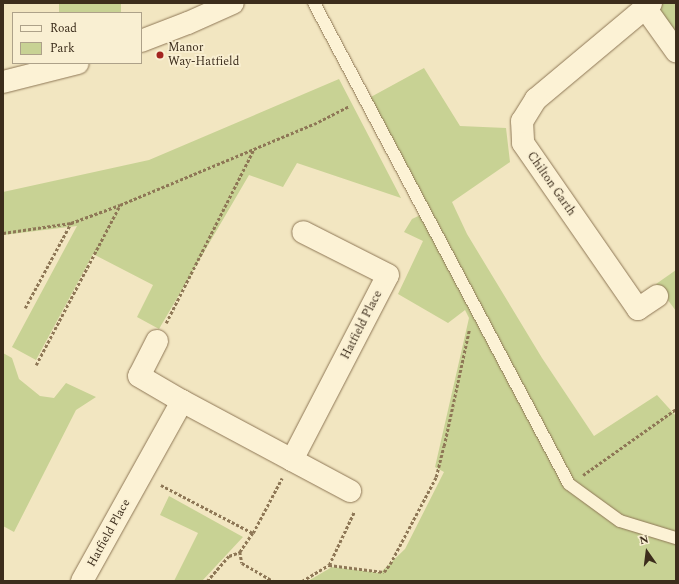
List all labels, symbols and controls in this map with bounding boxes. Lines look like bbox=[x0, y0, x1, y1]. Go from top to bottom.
legend bbox=[12, 12, 142, 64]
text: Road bbox=[50, 19, 77, 38]
text: Park bbox=[50, 39, 75, 58]
place label: Manor Way-Hatfield bbox=[168, 41, 239, 69]
marker: Manor Way-Hatfield bbox=[155, 50, 165, 60]
street label: Chilton Garth bbox=[524, 149, 578, 219]
street label: Hatfield Place bbox=[338, 288, 386, 362]
street label: Hatfield Place bbox=[84, 497, 134, 569]
text: N bbox=[638, 531, 650, 549]
north arrow bbox=[627, 532, 667, 572]

